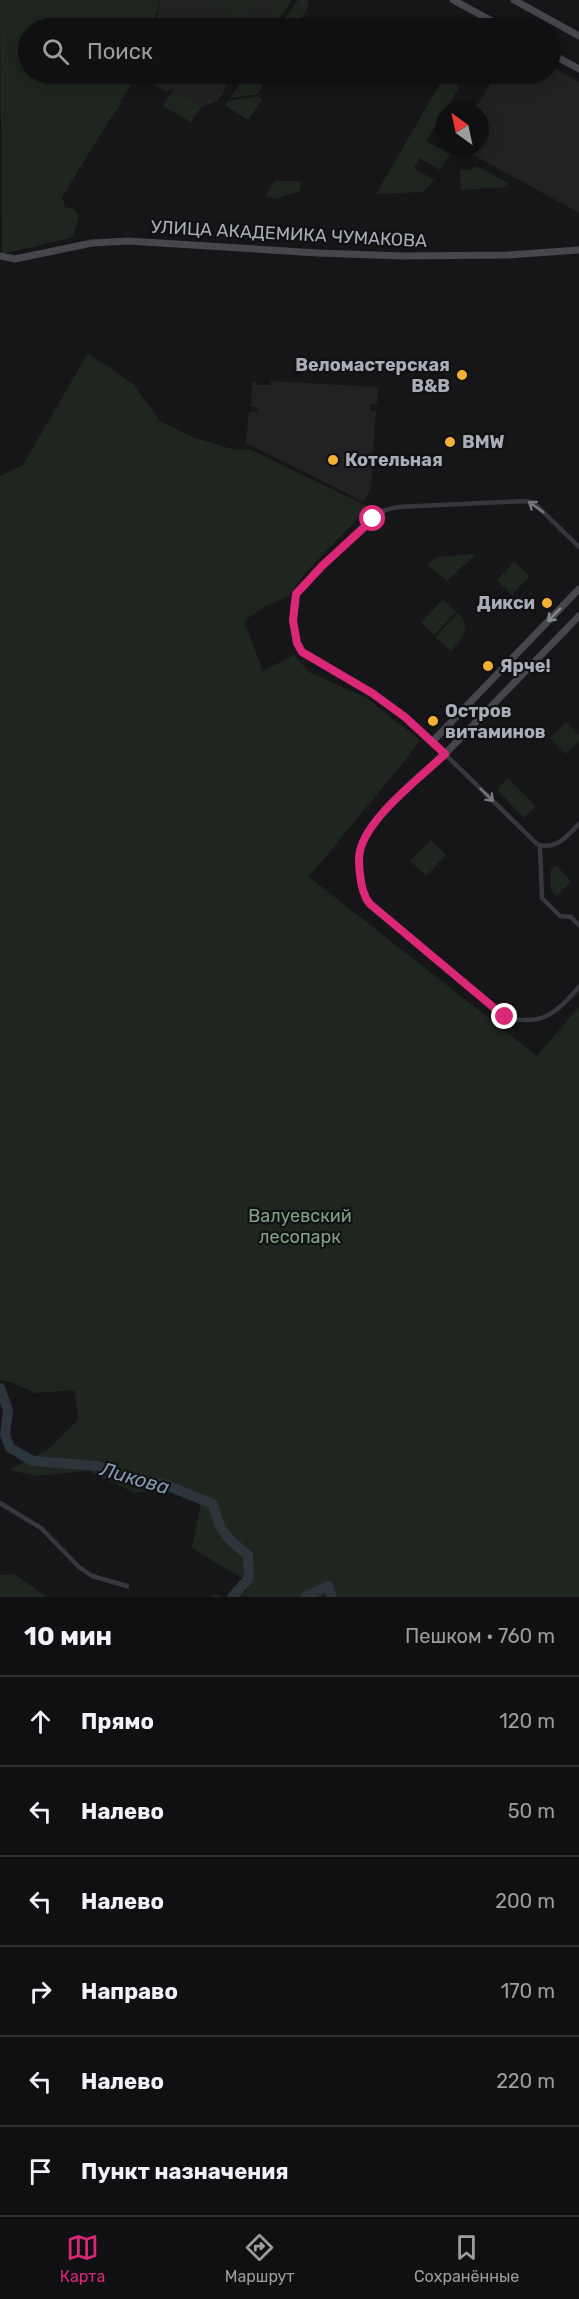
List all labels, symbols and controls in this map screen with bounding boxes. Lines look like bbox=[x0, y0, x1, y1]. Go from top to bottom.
search box bbox=[18, 18, 561, 84]
icon: search bbox=[39, 35, 72, 68]
text: Поиск bbox=[87, 38, 153, 65]
north arrow bbox=[435, 102, 489, 156]
street label: УЛИЦА АКАДЕМИКА ЧУМАКОВА bbox=[150, 216, 428, 252]
place label: Веломастерская B&B bbox=[295, 354, 450, 397]
marker: Веломастерская B&B bbox=[455, 368, 469, 382]
place label: BMW bbox=[462, 431, 505, 453]
marker: BMW bbox=[443, 435, 457, 449]
place label: Котельная bbox=[345, 449, 443, 471]
marker: Котельная bbox=[326, 453, 340, 467]
one-way arrow bbox=[529, 501, 545, 513]
route start bbox=[359, 505, 385, 531]
place label: Дикси bbox=[477, 592, 535, 614]
marker: Дикси bbox=[540, 596, 554, 610]
one-way arrow bbox=[547, 607, 562, 622]
place label: Ярче! bbox=[500, 655, 551, 677]
marker: Ярче! bbox=[481, 659, 495, 673]
place label: Остров витаминов bbox=[445, 700, 546, 743]
marker: Остров витаминов bbox=[426, 714, 440, 728]
one-way arrow bbox=[479, 788, 494, 803]
route end bbox=[491, 1003, 517, 1029]
park label: Валуевский лесопарк bbox=[248, 1205, 352, 1248]
water label: Ликова bbox=[97, 1456, 172, 1499]
text: 10 мин bbox=[24, 1621, 112, 1652]
text: Пешком · 760 m bbox=[405, 1624, 555, 1648]
icon: ahead bbox=[24, 1705, 57, 1738]
text: Прямо bbox=[81, 1708, 154, 1735]
text: 120 m bbox=[499, 1709, 555, 1733]
icon: left bbox=[24, 1795, 57, 1828]
text: Налево bbox=[81, 1798, 164, 1825]
text: 50 m bbox=[508, 1799, 555, 1823]
icon: left bbox=[24, 1885, 57, 1918]
text: Налево bbox=[81, 1888, 164, 1915]
text: 200 m bbox=[495, 1889, 555, 1913]
icon: right bbox=[24, 1975, 57, 2008]
text: Направо bbox=[81, 1978, 178, 2005]
text: 170 m bbox=[501, 1979, 555, 2003]
icon: left bbox=[24, 2065, 57, 2098]
text: Налево bbox=[81, 2068, 164, 2095]
text: 220 m bbox=[496, 2069, 555, 2093]
icon: arrive bbox=[24, 2155, 57, 2188]
text: Пункт назначения bbox=[81, 2158, 289, 2185]
tab: Карта bbox=[60, 2231, 105, 2286]
tab: Маршрут bbox=[225, 2231, 295, 2286]
tab: Сохранённые bbox=[414, 2231, 519, 2286]

